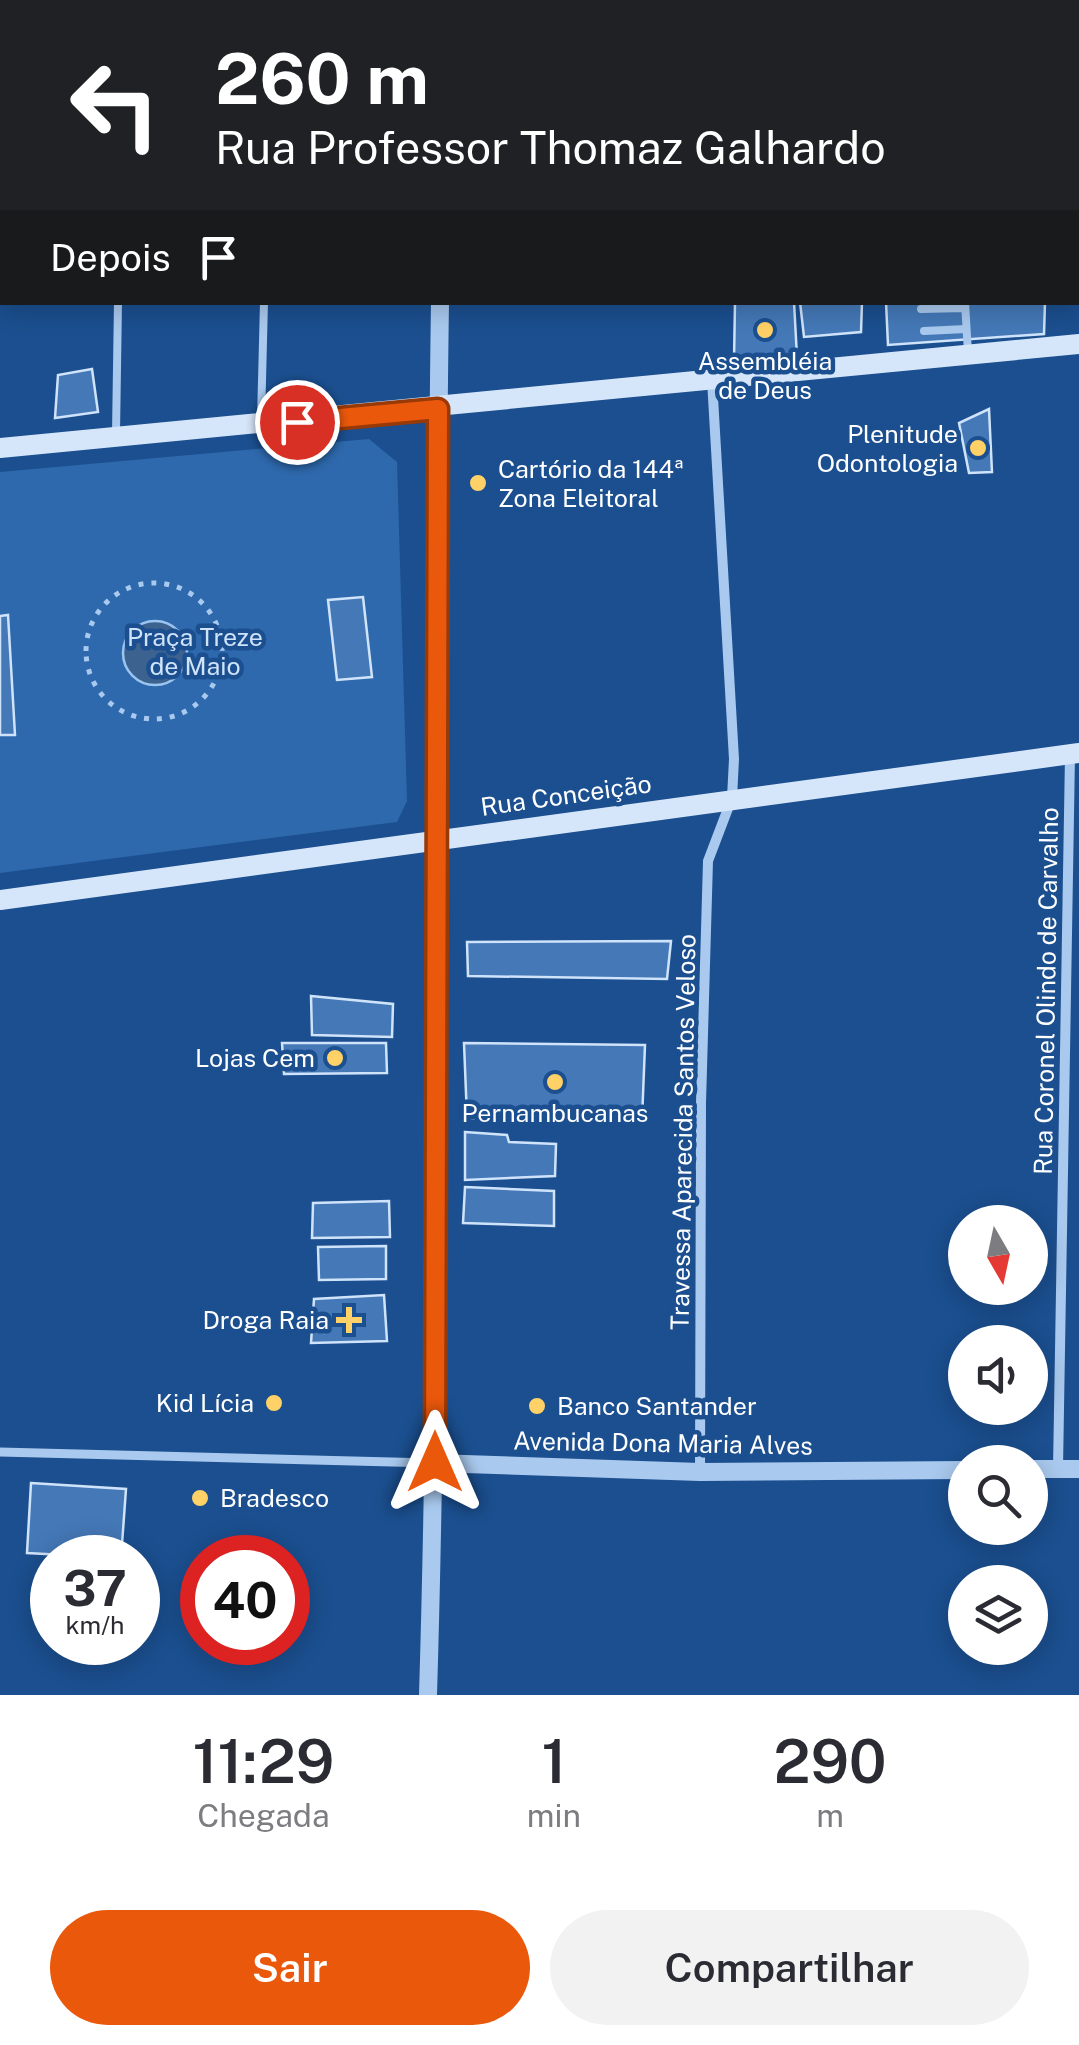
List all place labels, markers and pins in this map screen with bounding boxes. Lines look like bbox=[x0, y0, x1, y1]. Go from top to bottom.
marker: Assembléia de Deus bbox=[754, 319, 776, 341]
place label: Assembléia de Deus bbox=[698, 346, 832, 405]
pin bbox=[255, 380, 340, 465]
place label: Plenitude Odontologia bbox=[817, 419, 958, 478]
marker: Plenitude Odontologia bbox=[967, 437, 989, 459]
place label: Cartório da 144ª Zona Eleitoral bbox=[498, 454, 684, 513]
marker: Cartório da 144ª Zona Eleitoral bbox=[467, 472, 489, 494]
place label: Lojas Cem bbox=[195, 1043, 315, 1073]
marker: Lojas Cem bbox=[324, 1047, 346, 1069]
marker: Pernambucanas bbox=[544, 1071, 566, 1093]
place label: Pernambucanas bbox=[462, 1098, 648, 1128]
place label: Droga Raia bbox=[202, 1305, 329, 1335]
marker: Droga Raia bbox=[338, 1309, 360, 1331]
place label: Kid Lícia bbox=[156, 1388, 254, 1418]
place label: Banco Santander bbox=[557, 1391, 757, 1421]
marker: Kid Lícia bbox=[263, 1392, 285, 1414]
marker: Banco Santander bbox=[526, 1395, 548, 1417]
place label: Bradesco bbox=[220, 1483, 329, 1513]
marker: Bradesco bbox=[189, 1487, 211, 1509]

